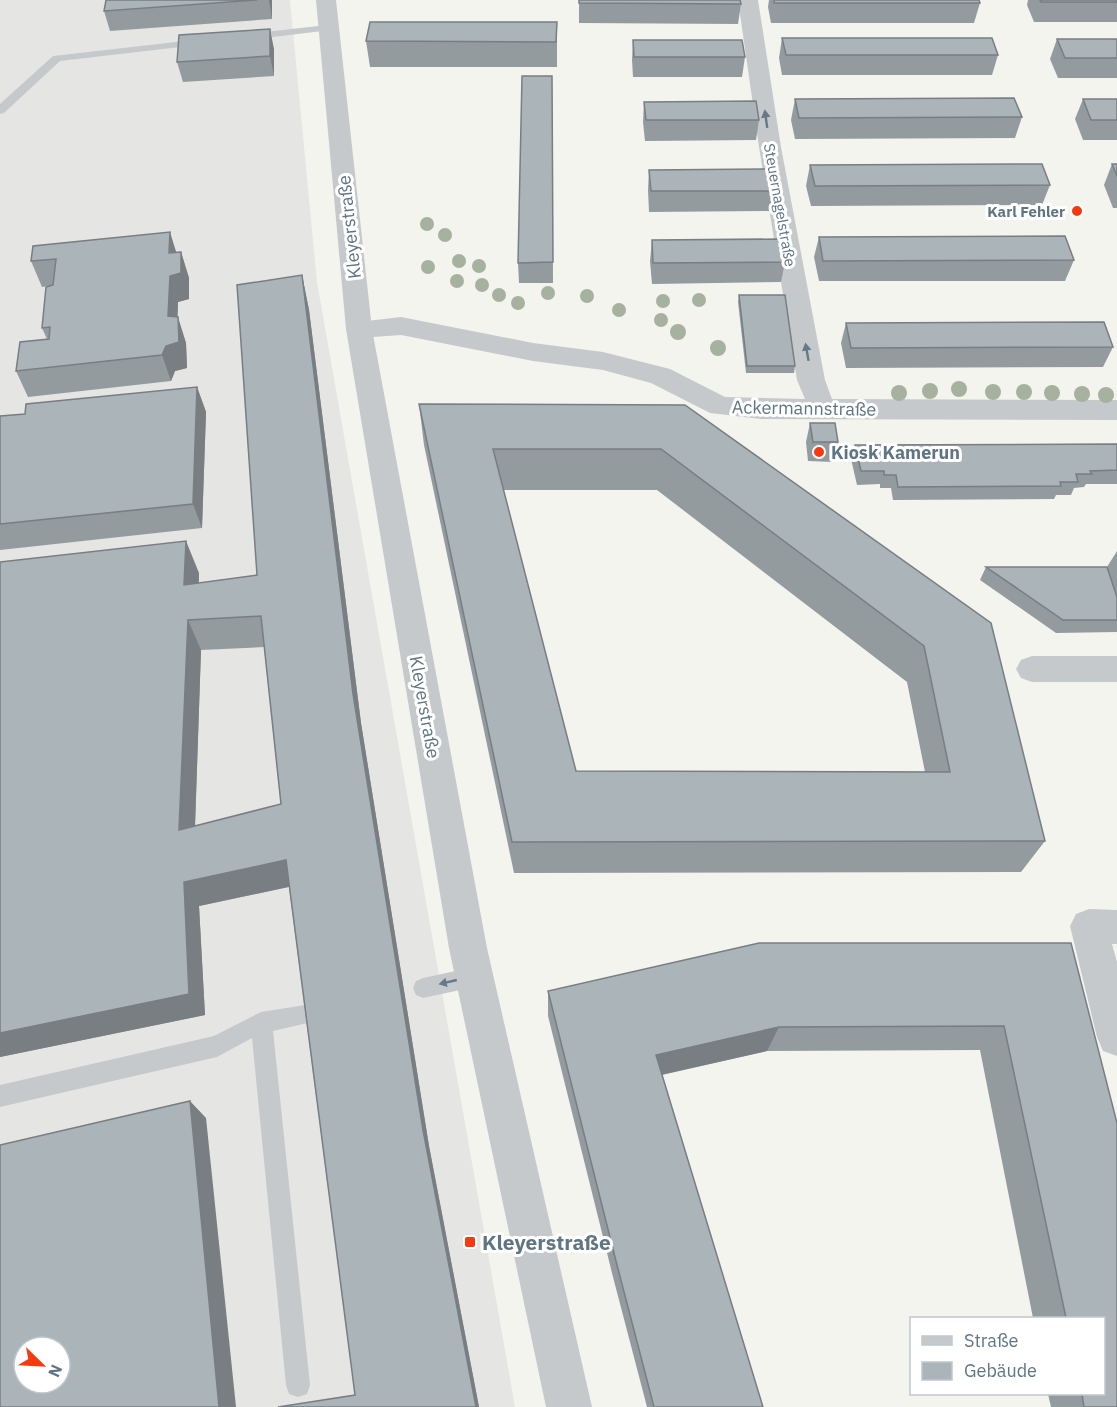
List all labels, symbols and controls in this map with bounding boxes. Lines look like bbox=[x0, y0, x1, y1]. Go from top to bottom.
one-way arrow bbox=[761, 109, 770, 128]
street label: Steuernagelstraße bbox=[760, 142, 800, 268]
street label: Kleyerstraße bbox=[332, 174, 366, 280]
place label: Karl Fehler bbox=[987, 202, 1065, 221]
marker: Karl Fehler bbox=[1070, 204, 1084, 218]
one-way arrow bbox=[802, 343, 811, 362]
street label: Ackermannstraße bbox=[732, 395, 877, 421]
place label: Kiosk Kamerun bbox=[831, 441, 960, 464]
marker: Kiosk Kamerun bbox=[812, 445, 826, 459]
street label: Kleyerstraße bbox=[405, 654, 445, 760]
one-way arrow bbox=[439, 978, 458, 988]
place label: Kleyerstraße bbox=[482, 1228, 611, 1256]
marker: Kleyerstraße bbox=[463, 1235, 477, 1249]
legend bbox=[910, 1317, 1105, 1395]
text: Straße bbox=[964, 1329, 1018, 1352]
north arrow bbox=[12, 1335, 72, 1395]
text: Gebäude bbox=[964, 1359, 1037, 1382]
text: N bbox=[44, 1362, 67, 1380]

